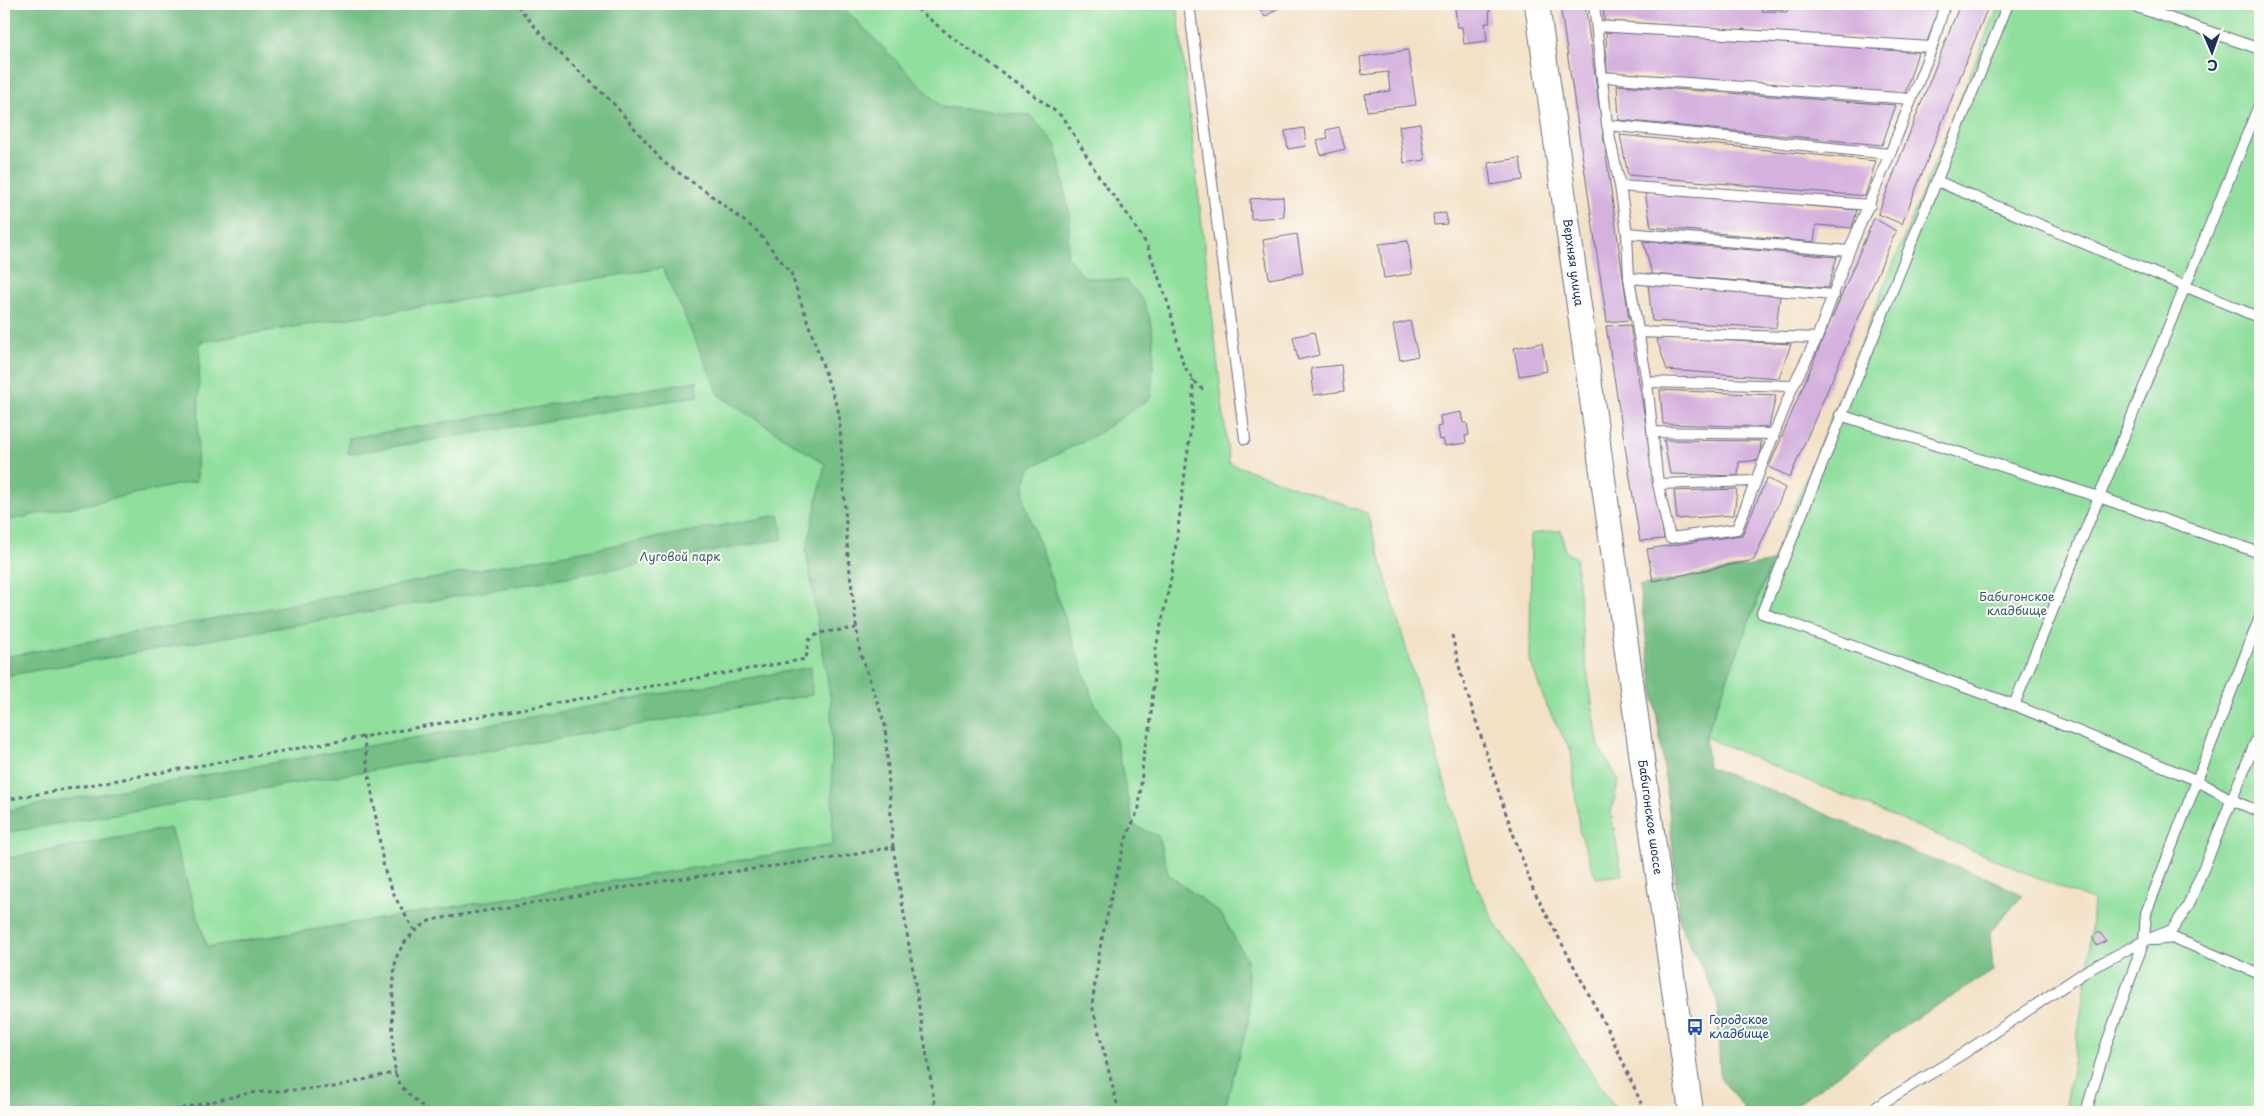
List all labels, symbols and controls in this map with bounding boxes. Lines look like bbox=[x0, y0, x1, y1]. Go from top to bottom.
north arrow bbox=[2186, 28, 2236, 78]
text: С bbox=[2207, 55, 2218, 76]
street label: Верхняя улица bbox=[1559, 217, 1589, 308]
park label: Луговой парк bbox=[640, 547, 721, 565]
park label: Бабигонское кладбище bbox=[1979, 587, 2055, 619]
street label: Бабигонское шоссе bbox=[1634, 758, 1668, 876]
place label: Городское кладбище bbox=[1709, 1010, 1770, 1042]
bus stop icon: Городское кладбище bbox=[1685, 1017, 1705, 1037]

